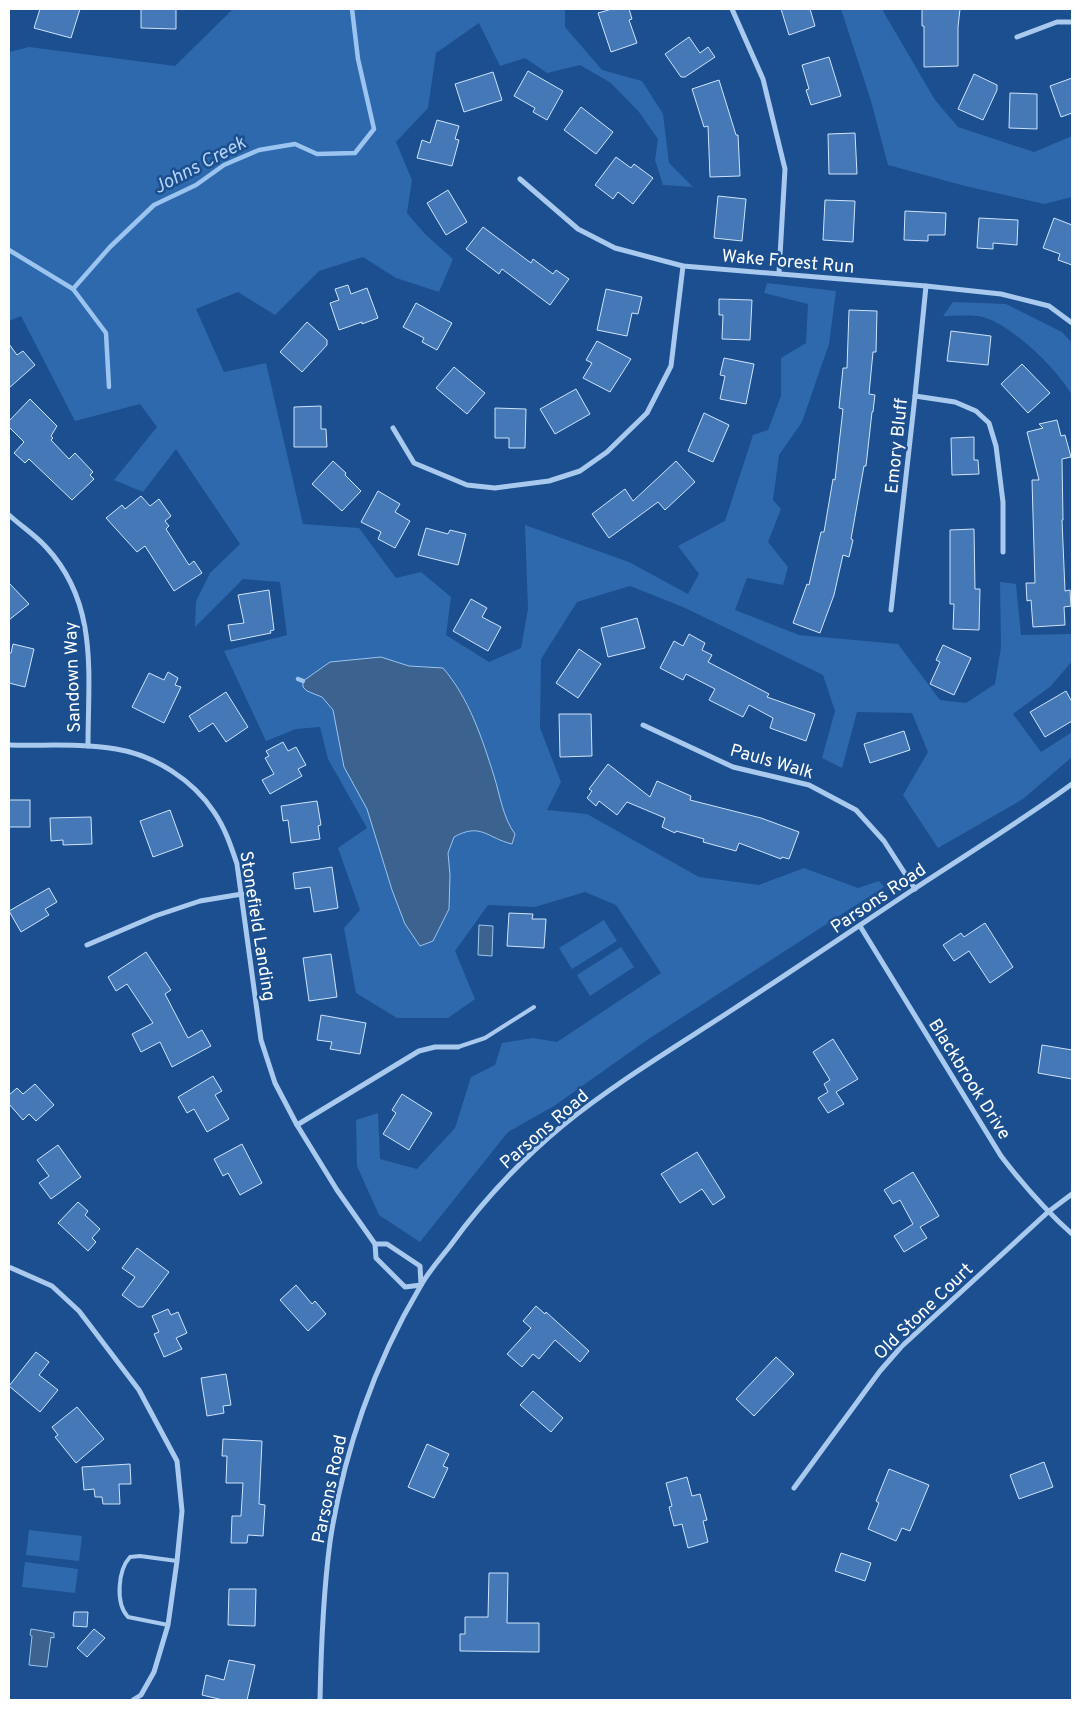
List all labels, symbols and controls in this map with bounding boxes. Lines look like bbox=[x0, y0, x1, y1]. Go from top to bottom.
water label: Johns Creek bbox=[150, 131, 251, 200]
street label: Wake Forest Run bbox=[721, 245, 855, 280]
street label: Emory Bluff bbox=[881, 397, 914, 495]
street label: Sandown Way bbox=[60, 621, 87, 733]
street label: Pauls Walk bbox=[727, 740, 816, 785]
street label: Stonefield Landing bbox=[233, 850, 280, 1003]
street label: Parsons Road bbox=[827, 859, 931, 940]
street label: Blackbrook Drive bbox=[922, 1015, 1015, 1144]
street label: Parsons Road bbox=[496, 1085, 594, 1175]
street label: Old Stone Court bbox=[869, 1259, 979, 1365]
street label: Parsons Road bbox=[308, 1433, 353, 1546]

